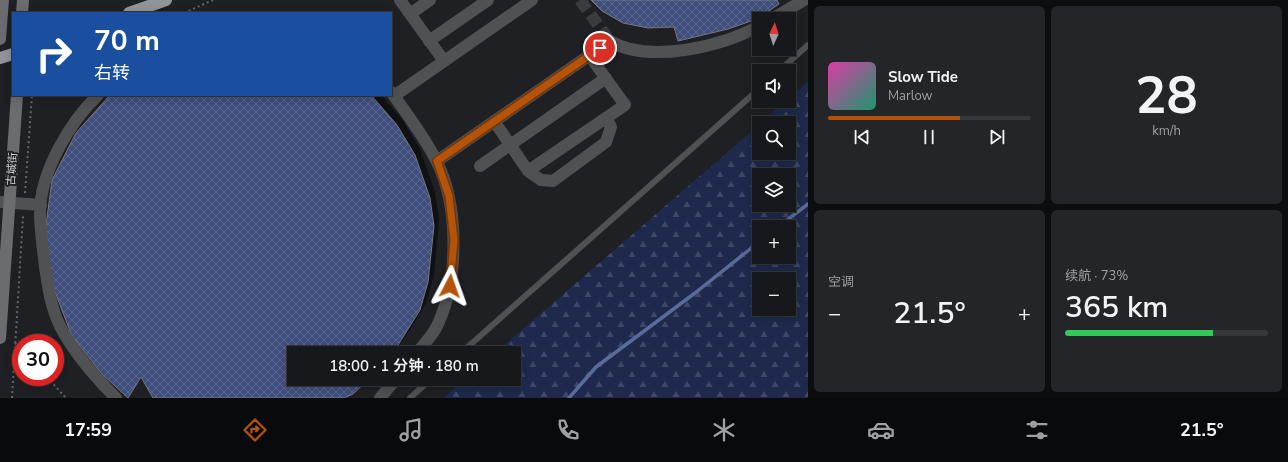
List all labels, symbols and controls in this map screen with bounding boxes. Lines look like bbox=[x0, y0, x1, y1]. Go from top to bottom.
north arrow bbox=[752, 12, 796, 56]
map controls bbox=[752, 12, 796, 316]
text: 70 m bbox=[94, 22, 160, 60]
icon: right bbox=[28, 28, 80, 80]
pin bbox=[583, 31, 617, 65]
icon: arrive bbox=[589, 37, 611, 59]
text: 28 bbox=[1135, 60, 1198, 131]
text: 右转 bbox=[94, 61, 130, 85]
button: sound bbox=[752, 64, 796, 108]
text: Slow Tide bbox=[888, 67, 958, 87]
text: Marlow bbox=[888, 87, 933, 105]
button: search bbox=[752, 116, 796, 160]
text: km/h bbox=[1152, 122, 1181, 140]
icon: previous bbox=[851, 126, 873, 148]
icon: pause bbox=[918, 126, 940, 148]
icon: next bbox=[986, 126, 1008, 148]
street label: 古城街 bbox=[3, 152, 21, 186]
button: layers bbox=[752, 168, 796, 212]
button: + bbox=[752, 220, 796, 264]
position arrow bbox=[429, 265, 471, 307]
text: 续航 · 73% bbox=[1065, 267, 1128, 285]
button: − bbox=[752, 272, 796, 316]
text: 空调 bbox=[828, 273, 854, 291]
text: 365 km bbox=[1065, 287, 1168, 328]
text: 21.5° bbox=[893, 293, 966, 334]
text: − bbox=[828, 299, 841, 329]
text: + bbox=[1018, 299, 1031, 329]
speed limit sign: 30 bbox=[12, 334, 64, 386]
text: 18:00 · 1 分钟 · 180 m bbox=[329, 356, 479, 376]
icon: directions bbox=[241, 416, 269, 444]
icon: music bbox=[397, 416, 425, 444]
icon: phone bbox=[554, 416, 582, 444]
icon: climate bbox=[710, 416, 738, 444]
icon: car bbox=[867, 416, 895, 444]
icon: filters bbox=[1023, 416, 1051, 444]
text: 17:59 bbox=[64, 418, 112, 442]
text: 21.5° bbox=[1180, 418, 1224, 442]

